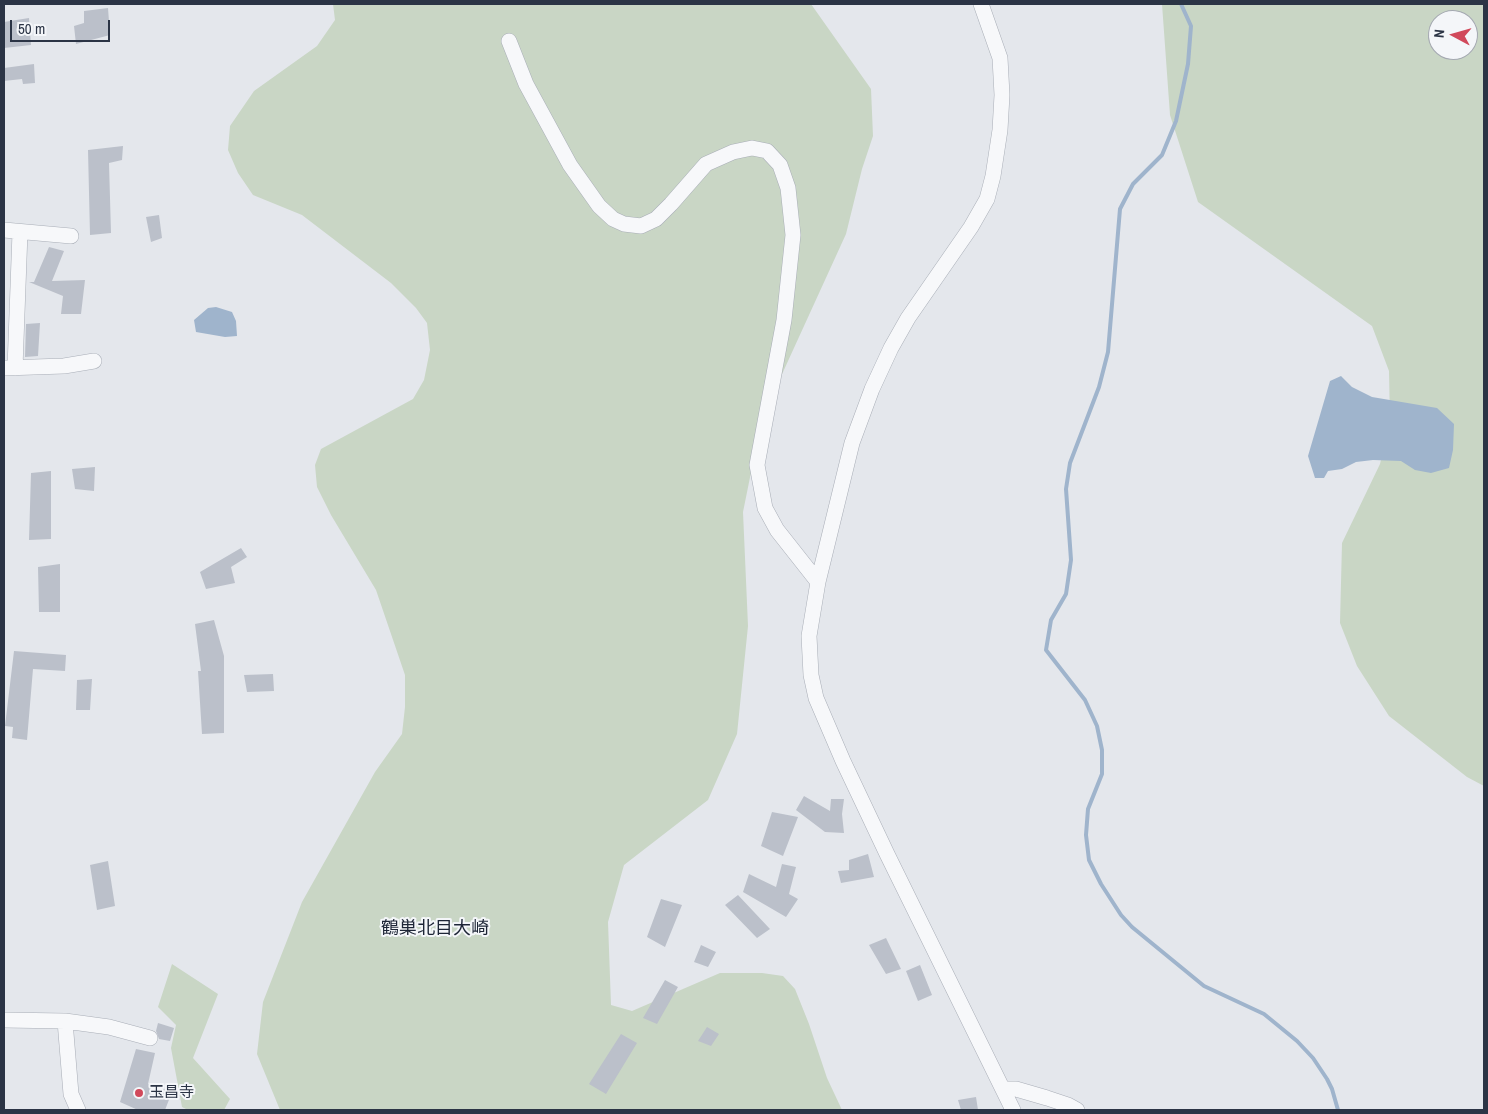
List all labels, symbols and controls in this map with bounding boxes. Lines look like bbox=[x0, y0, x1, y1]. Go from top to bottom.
scale bar bbox=[12, 10, 112, 42]
north arrow bbox=[1428, 10, 1478, 60]
text: 50 m bbox=[18, 18, 45, 39]
text: N bbox=[1430, 28, 1448, 39]
district label: 鶴巣北目大崎 bbox=[381, 918, 489, 940]
place label: 玉昌寺 bbox=[149, 1084, 194, 1102]
marker: 玉昌寺 bbox=[133, 1087, 145, 1099]

